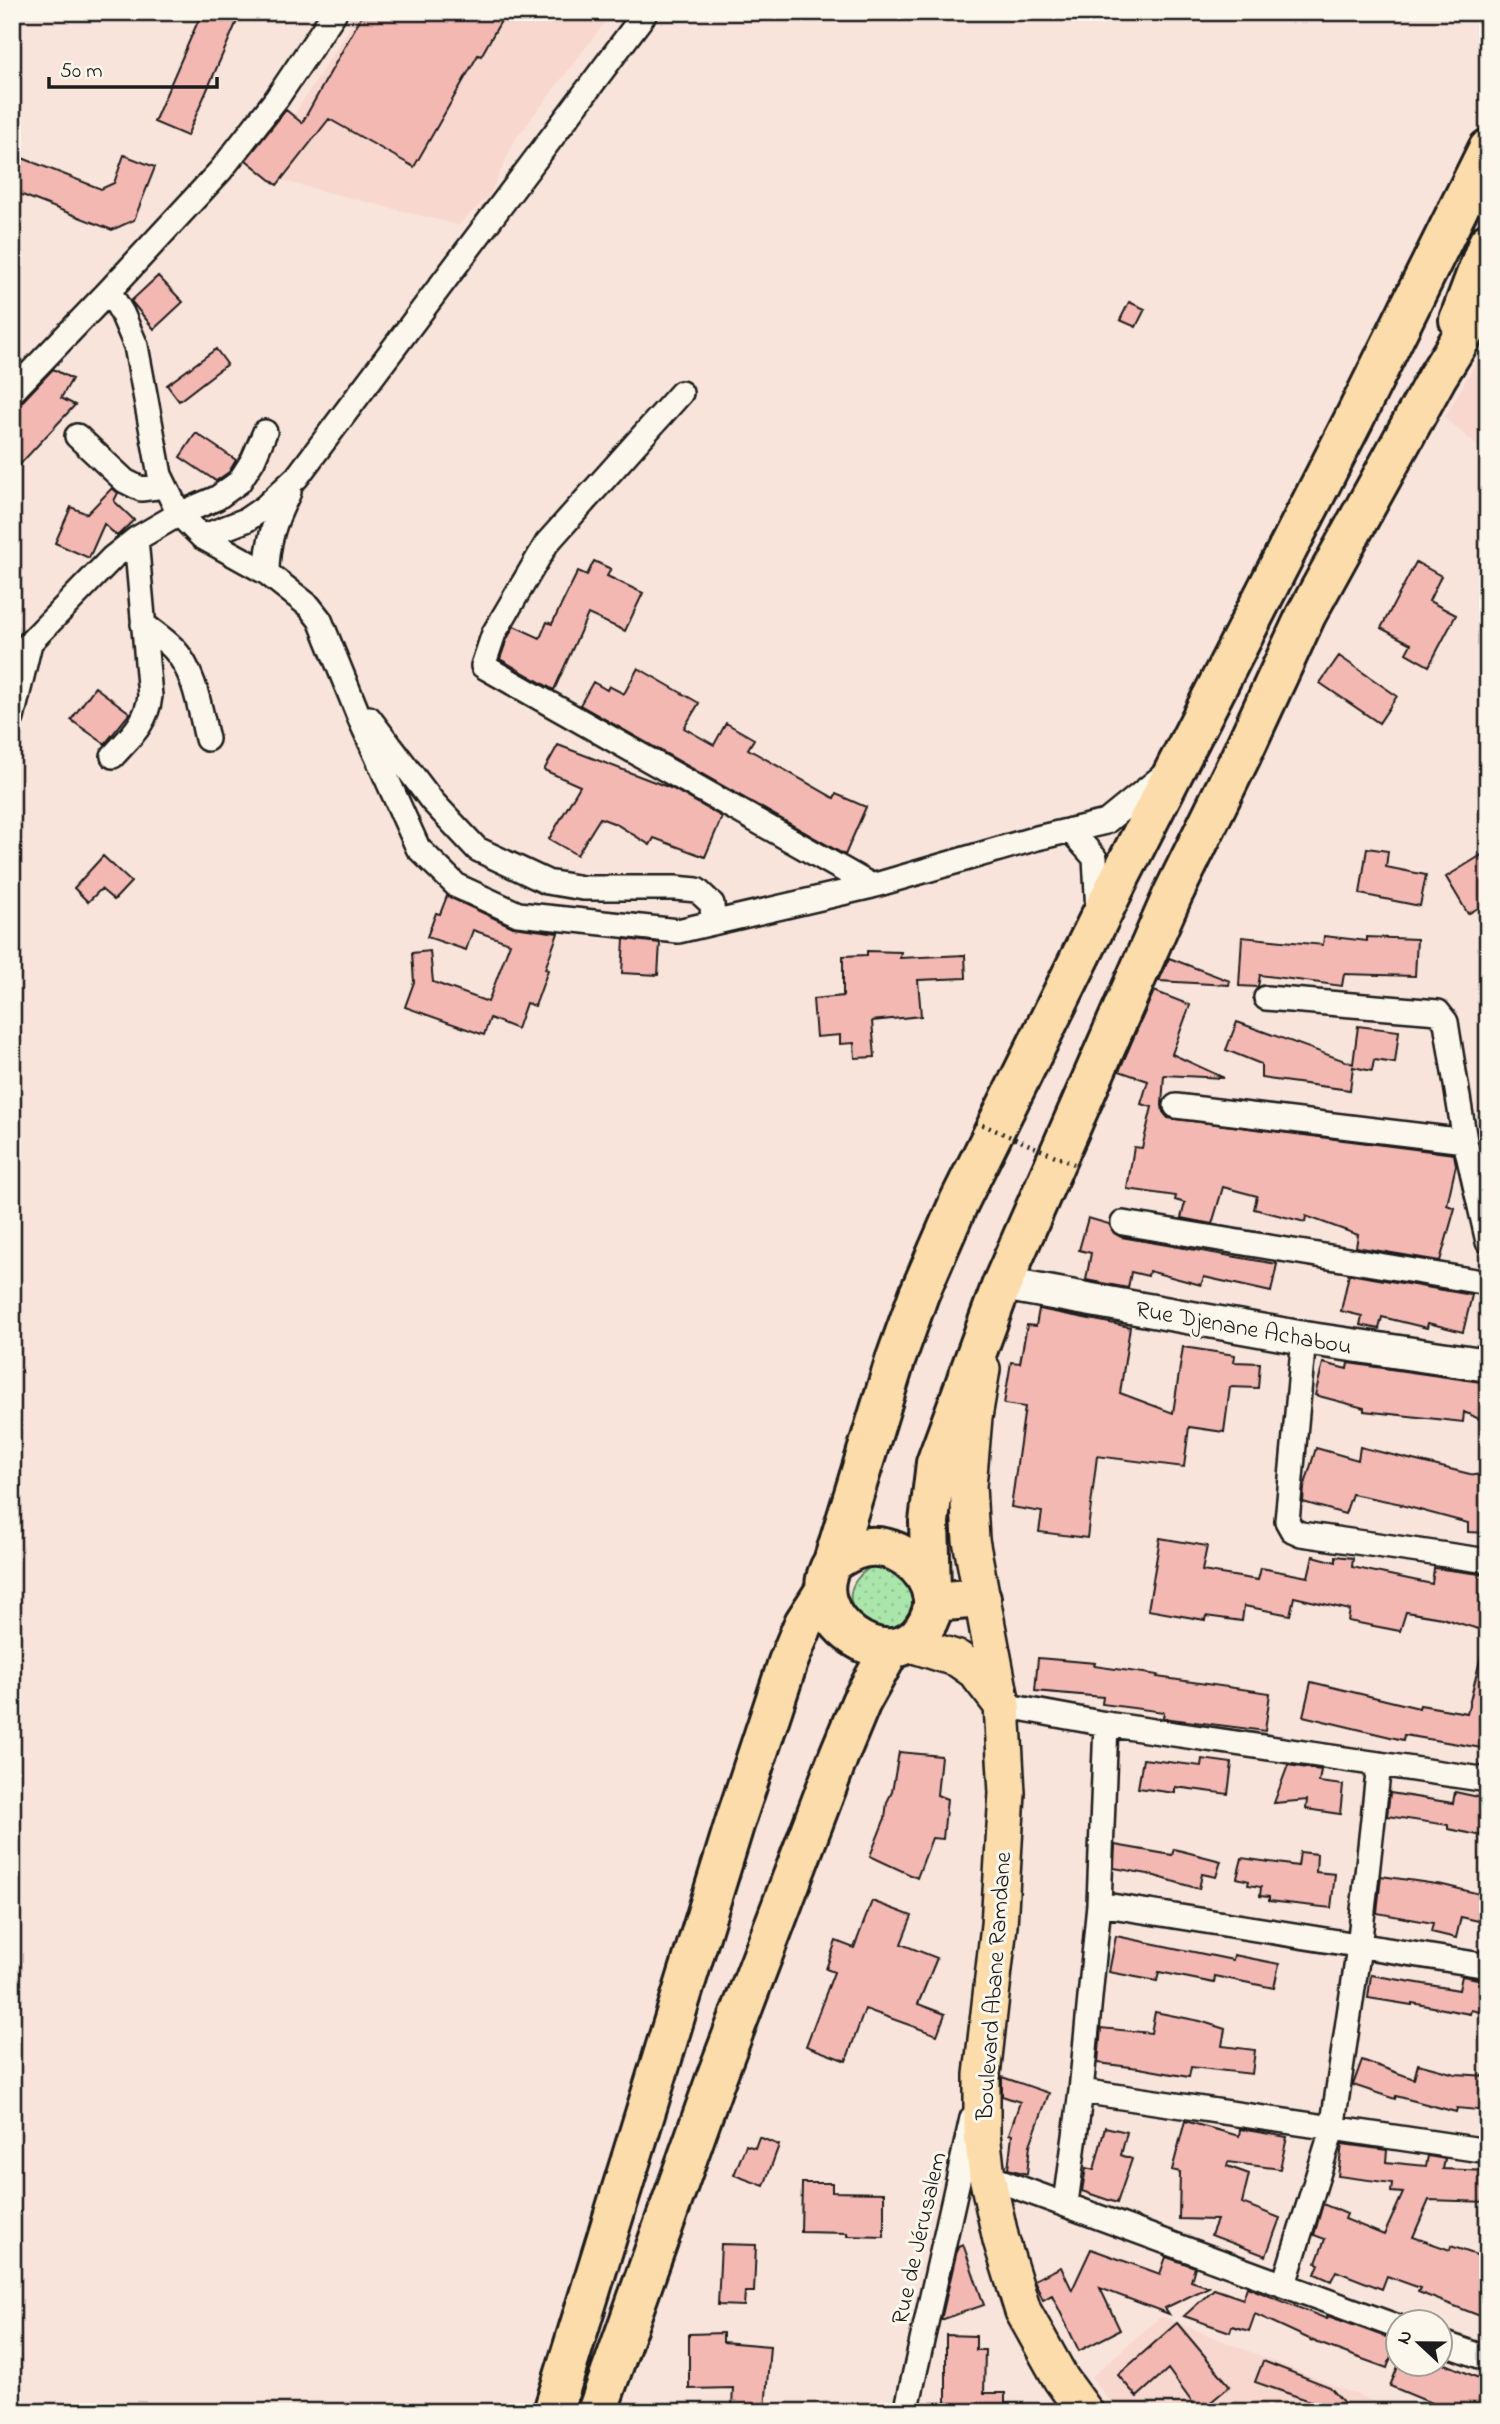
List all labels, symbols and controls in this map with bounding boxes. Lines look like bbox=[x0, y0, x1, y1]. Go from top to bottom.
scale bar bbox=[49, 46, 217, 90]
text: 50 m bbox=[60, 57, 103, 87]
street label: Rue Djenane Achabou bbox=[1133, 1293, 1354, 1366]
street label: Boulevard Abane Ramdane bbox=[969, 1850, 1022, 2123]
street label: Rue de Jérusalem bbox=[884, 2149, 957, 2328]
north arrow bbox=[1384, 2308, 1454, 2378]
text: N bbox=[1391, 2326, 1421, 2349]

